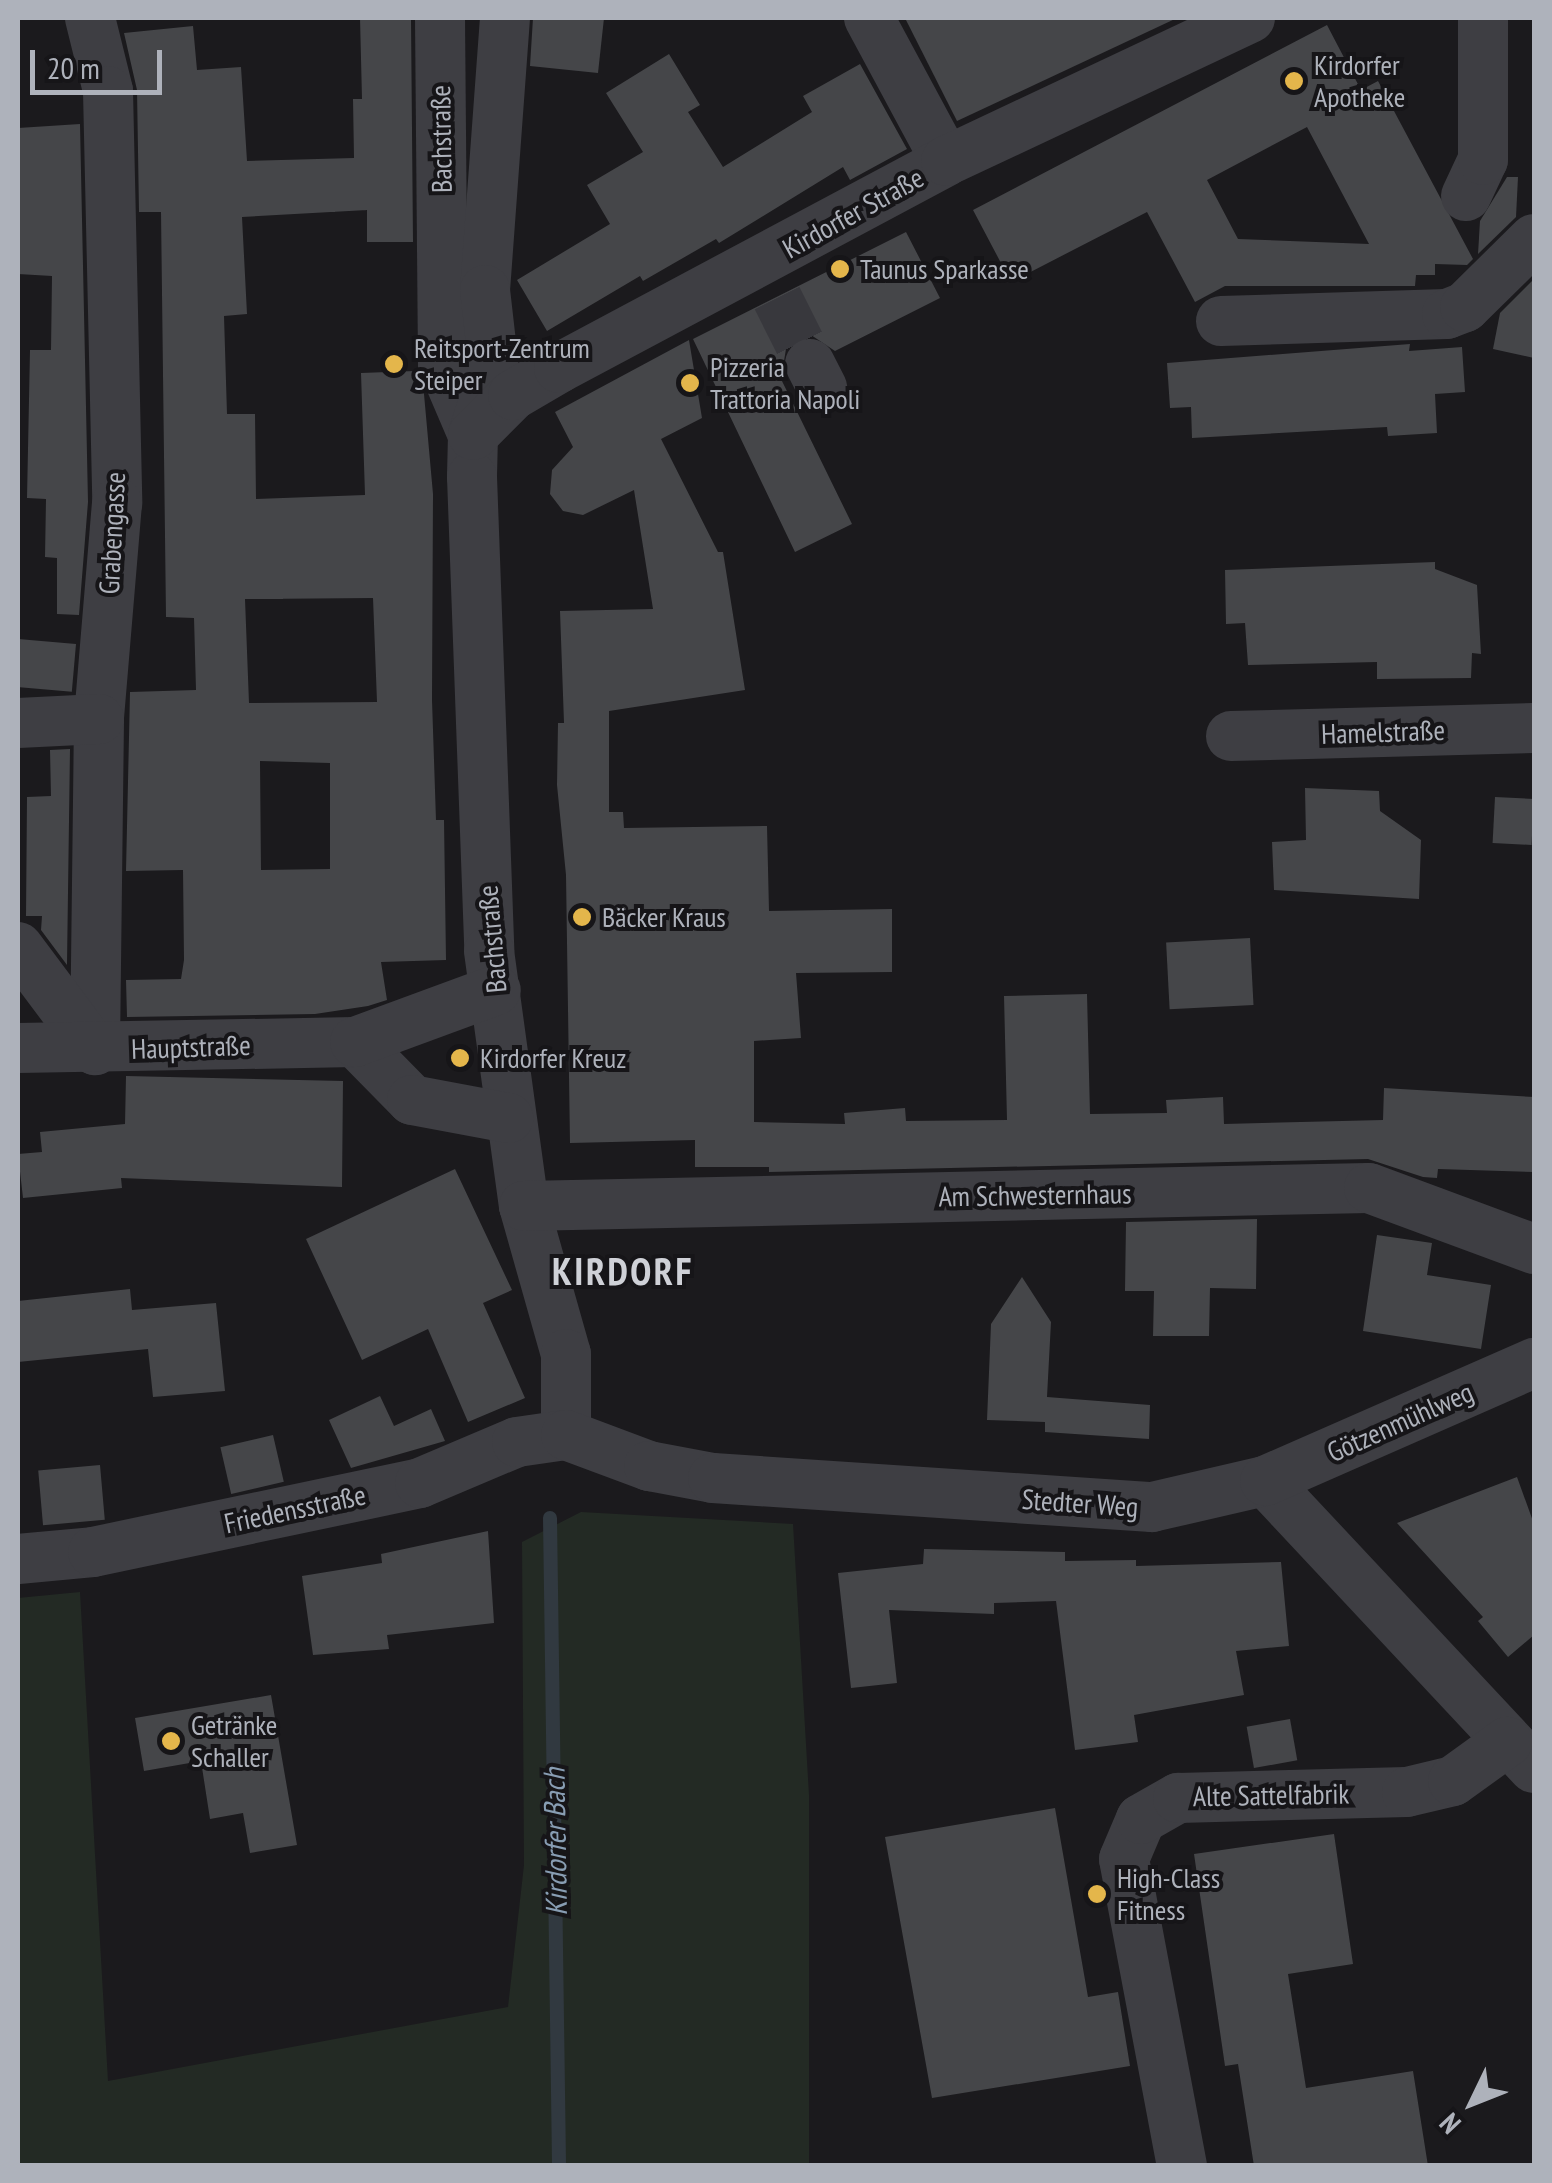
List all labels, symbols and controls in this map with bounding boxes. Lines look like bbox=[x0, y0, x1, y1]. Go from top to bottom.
scale bar bbox=[35, 30, 168, 92]
text: 20 m bbox=[47, 48, 100, 87]
place label: Kirdorfer Apotheke bbox=[1314, 48, 1405, 114]
marker: Kirdorfer Apotheke bbox=[1283, 70, 1305, 92]
street label: Bachstraße bbox=[423, 85, 459, 193]
street label: Kirdorfer Straße bbox=[777, 161, 929, 265]
place label: Taunus Sparkasse bbox=[860, 252, 1029, 286]
marker: Taunus Sparkasse bbox=[829, 258, 851, 280]
place label: Reitsport-Zentrum Steiper bbox=[414, 331, 590, 397]
place label: Pizzeria Trattoria Napoli bbox=[710, 350, 860, 416]
marker: Reitsport-Zentrum Steiper bbox=[383, 353, 405, 375]
marker: Pizzeria Trattoria Napoli bbox=[679, 372, 701, 394]
street label: Grabengasse bbox=[92, 471, 132, 595]
street label: Hamelstraße bbox=[1321, 713, 1445, 751]
street label: Bachstraße bbox=[471, 884, 513, 994]
place label: Bäcker Kraus bbox=[602, 900, 726, 934]
marker: Bäcker Kraus bbox=[571, 906, 593, 928]
street label: Hauptstraße bbox=[131, 1028, 251, 1066]
place label: Kirdorfer Kreuz bbox=[480, 1041, 626, 1075]
marker: Kirdorfer Kreuz bbox=[449, 1047, 471, 1069]
street label: Am Schwesternhaus bbox=[938, 1177, 1132, 1213]
district label: KIRDORF bbox=[552, 1248, 694, 1294]
street label: Götzenmühlweg bbox=[1322, 1375, 1478, 1469]
street label: Friedensstraße bbox=[221, 1478, 369, 1540]
street label: Stedter Weg bbox=[1020, 1482, 1140, 1524]
place label: Getränke Schaller bbox=[191, 1708, 277, 1774]
marker: Getränke Schaller bbox=[160, 1730, 182, 1752]
water label: Kirdorfer Bach bbox=[536, 1768, 574, 1916]
street label: Alte Sattelfabrik bbox=[1193, 1777, 1349, 1813]
place label: High-Class Fitness bbox=[1117, 1861, 1220, 1927]
marker: High-Class Fitness bbox=[1086, 1883, 1108, 1905]
north arrow bbox=[1422, 2053, 1522, 2153]
text: N bbox=[1431, 2106, 1468, 2142]

